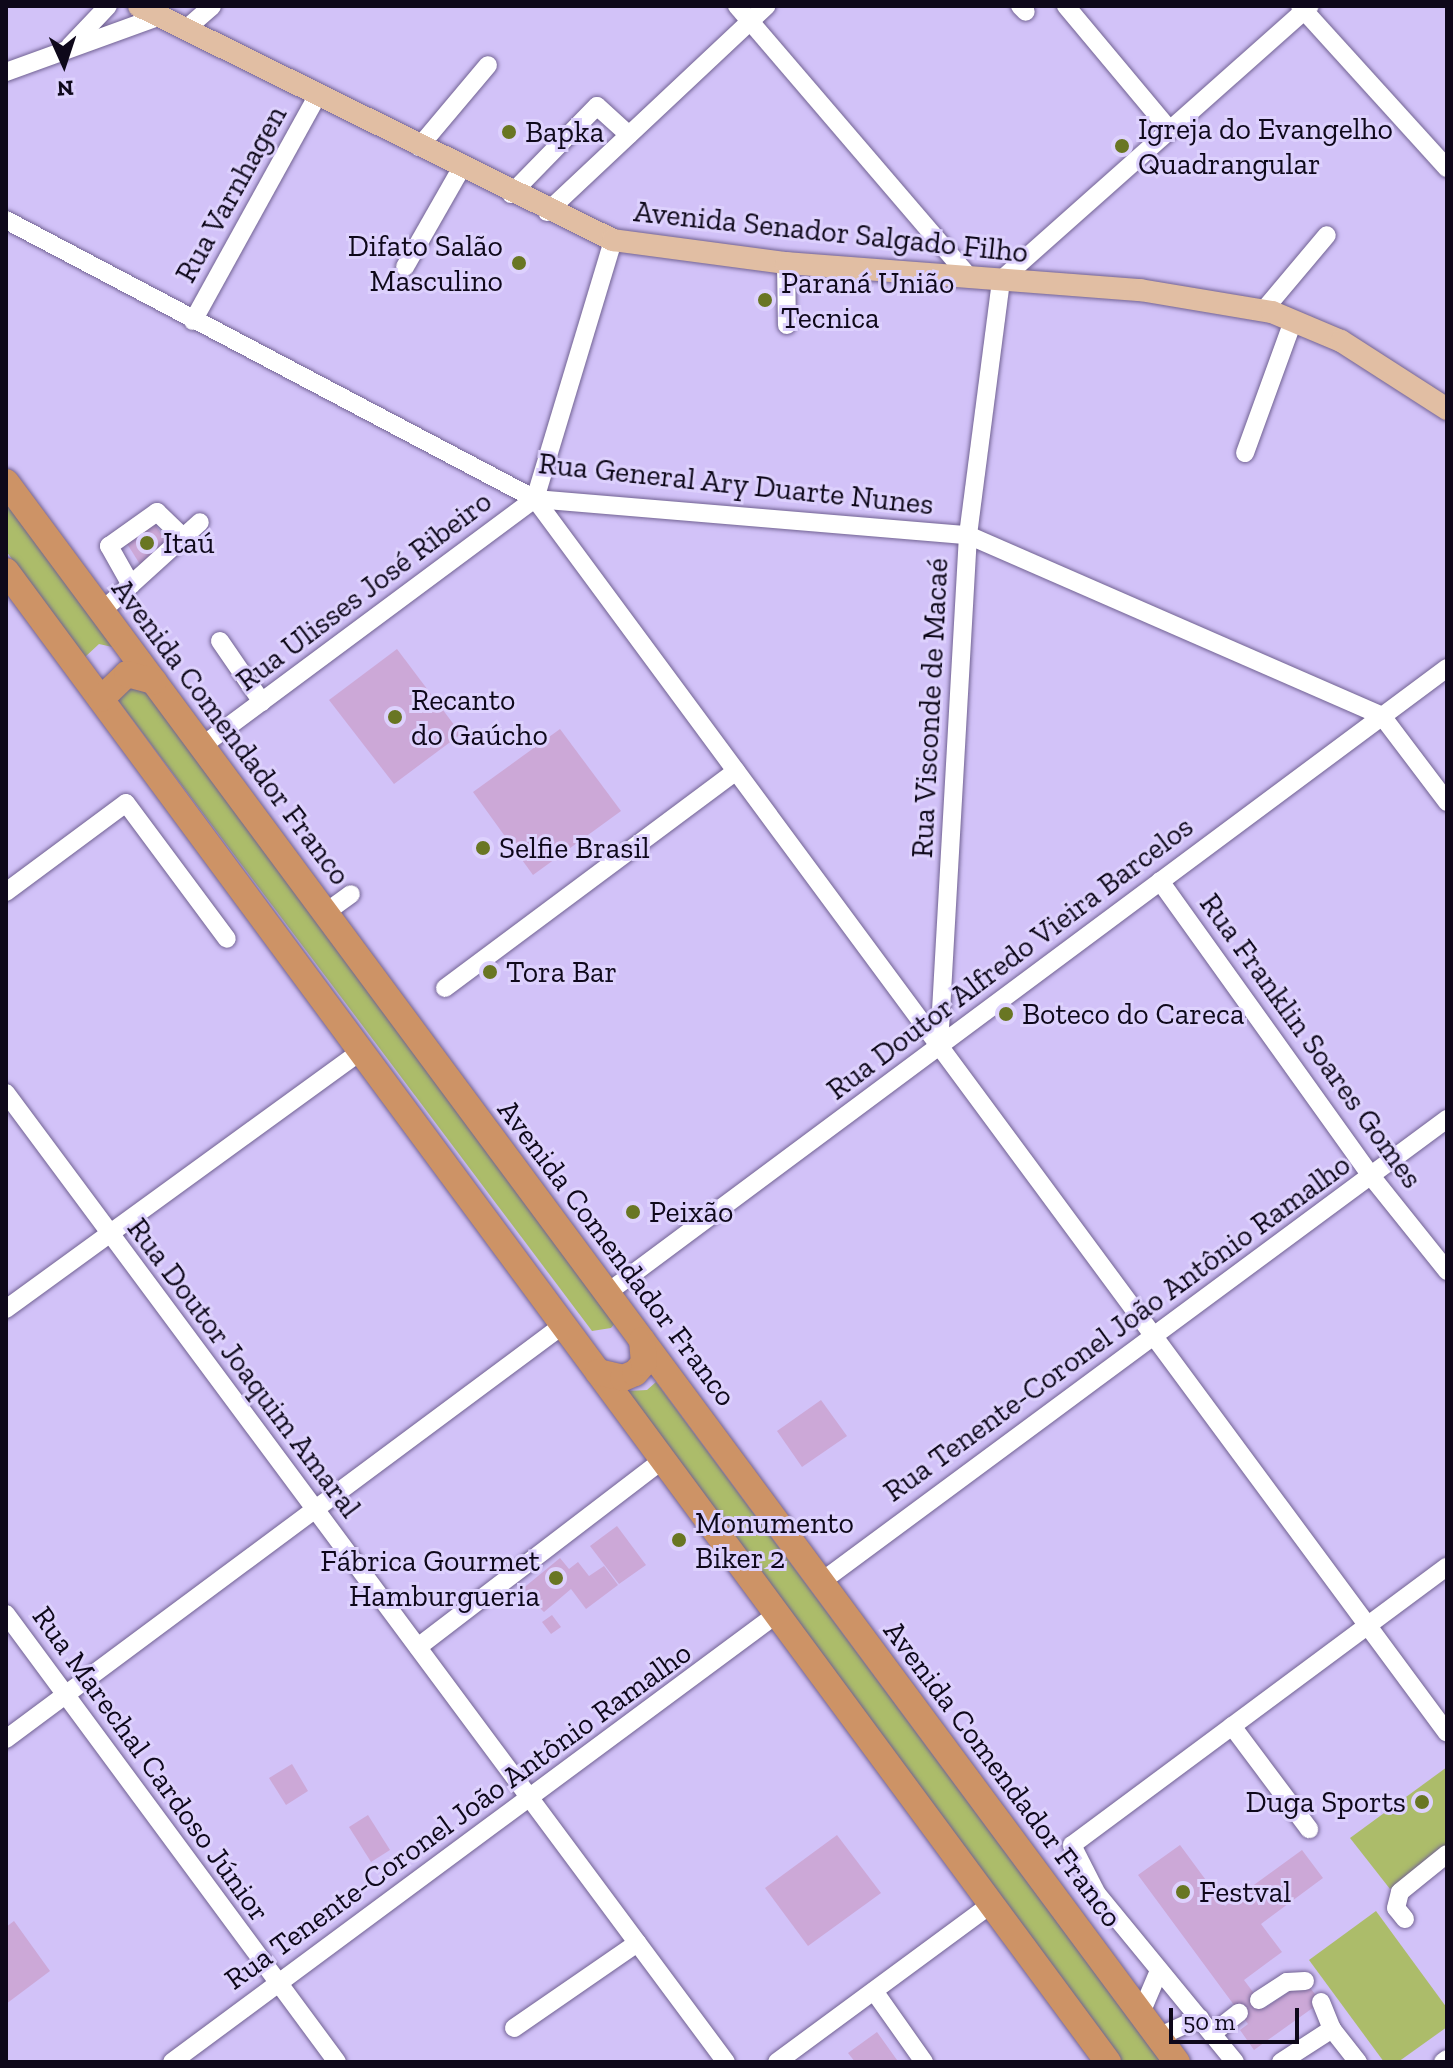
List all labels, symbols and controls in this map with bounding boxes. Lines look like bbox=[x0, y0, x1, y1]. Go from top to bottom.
north arrow bbox=[24, 24, 104, 104]
text: N bbox=[56, 75, 74, 102]
street label: Rua Varnhagen bbox=[167, 99, 295, 289]
place label: Igreja do Evangelho Quadrangular bbox=[1138, 111, 1393, 182]
place label: Bapka bbox=[525, 114, 604, 150]
marker: Bapka bbox=[500, 123, 518, 141]
marker: Igreja do Evangelho Quadrangular bbox=[1113, 137, 1131, 155]
street label: Avenida Senador Salgado Filho bbox=[632, 193, 1030, 271]
place label: Difato Salão Masculino bbox=[348, 228, 503, 298]
marker: Difato Salão Masculino bbox=[510, 254, 528, 272]
place label: Paraná União Tecnica bbox=[781, 265, 954, 336]
marker: Paraná União Tecnica bbox=[756, 291, 774, 309]
street label: Rua General Ary Duarte Nunes bbox=[536, 445, 936, 523]
street label: Rua Ulisses José Ribeiro bbox=[229, 483, 499, 699]
place label: Itaú bbox=[163, 525, 215, 561]
marker: Itaú bbox=[138, 534, 156, 552]
street label: Rua Visconde de Macaé bbox=[904, 557, 956, 859]
street label: Avenida Comendador Franco bbox=[104, 572, 358, 892]
place label: Recanto do Gaúcho bbox=[411, 682, 548, 752]
marker: Recanto do Gaúcho bbox=[386, 708, 404, 726]
street label: Rua Doutor Alfredo Vieira Barcelos bbox=[819, 808, 1201, 1108]
place label: Selfie Brasil bbox=[499, 830, 650, 866]
marker: Selfie Brasil bbox=[474, 839, 492, 857]
street label: Rua Franklin Soares Gomes bbox=[1192, 887, 1430, 1195]
place label: Tora Bar bbox=[506, 954, 617, 990]
marker: Tora Bar bbox=[481, 963, 499, 981]
place label: Boteco do Careca bbox=[1022, 996, 1244, 1032]
marker: Boteco do Careca bbox=[997, 1005, 1015, 1023]
street label: Avenida Comendador Franco bbox=[490, 1093, 744, 1413]
street label: Rua Tenente-Coronel João Antônio Ramalho bbox=[876, 1146, 1358, 1510]
place label: Peixão bbox=[649, 1194, 733, 1230]
marker: Peixão bbox=[624, 1203, 642, 1221]
street label: Rua Doutor Joaquim Amaral bbox=[119, 1210, 369, 1526]
place label: Monumento Biker 2 bbox=[695, 1505, 854, 1576]
marker: Monumento Biker 2 bbox=[670, 1531, 688, 1549]
place label: Fábrica Gourmet Hamburgueria bbox=[320, 1543, 540, 1614]
marker: Fábrica Gourmet Hamburgueria bbox=[547, 1569, 565, 1587]
street label: Rua Marechal Cardoso Júnior bbox=[24, 1599, 278, 1929]
street label: Avenida Comendador Franco bbox=[876, 1614, 1130, 1934]
street label: Rua Tenente-Coronel João Antônio Ramalho bbox=[217, 1634, 699, 1998]
place label: Duga Sports bbox=[1246, 1784, 1406, 1820]
marker: Duga Sports bbox=[1413, 1793, 1431, 1811]
place label: Festval bbox=[1199, 1874, 1291, 1910]
marker: Festval bbox=[1174, 1883, 1192, 1901]
scale bar bbox=[1173, 1992, 1303, 2042]
text: 50 m bbox=[1183, 2007, 1235, 2036]

